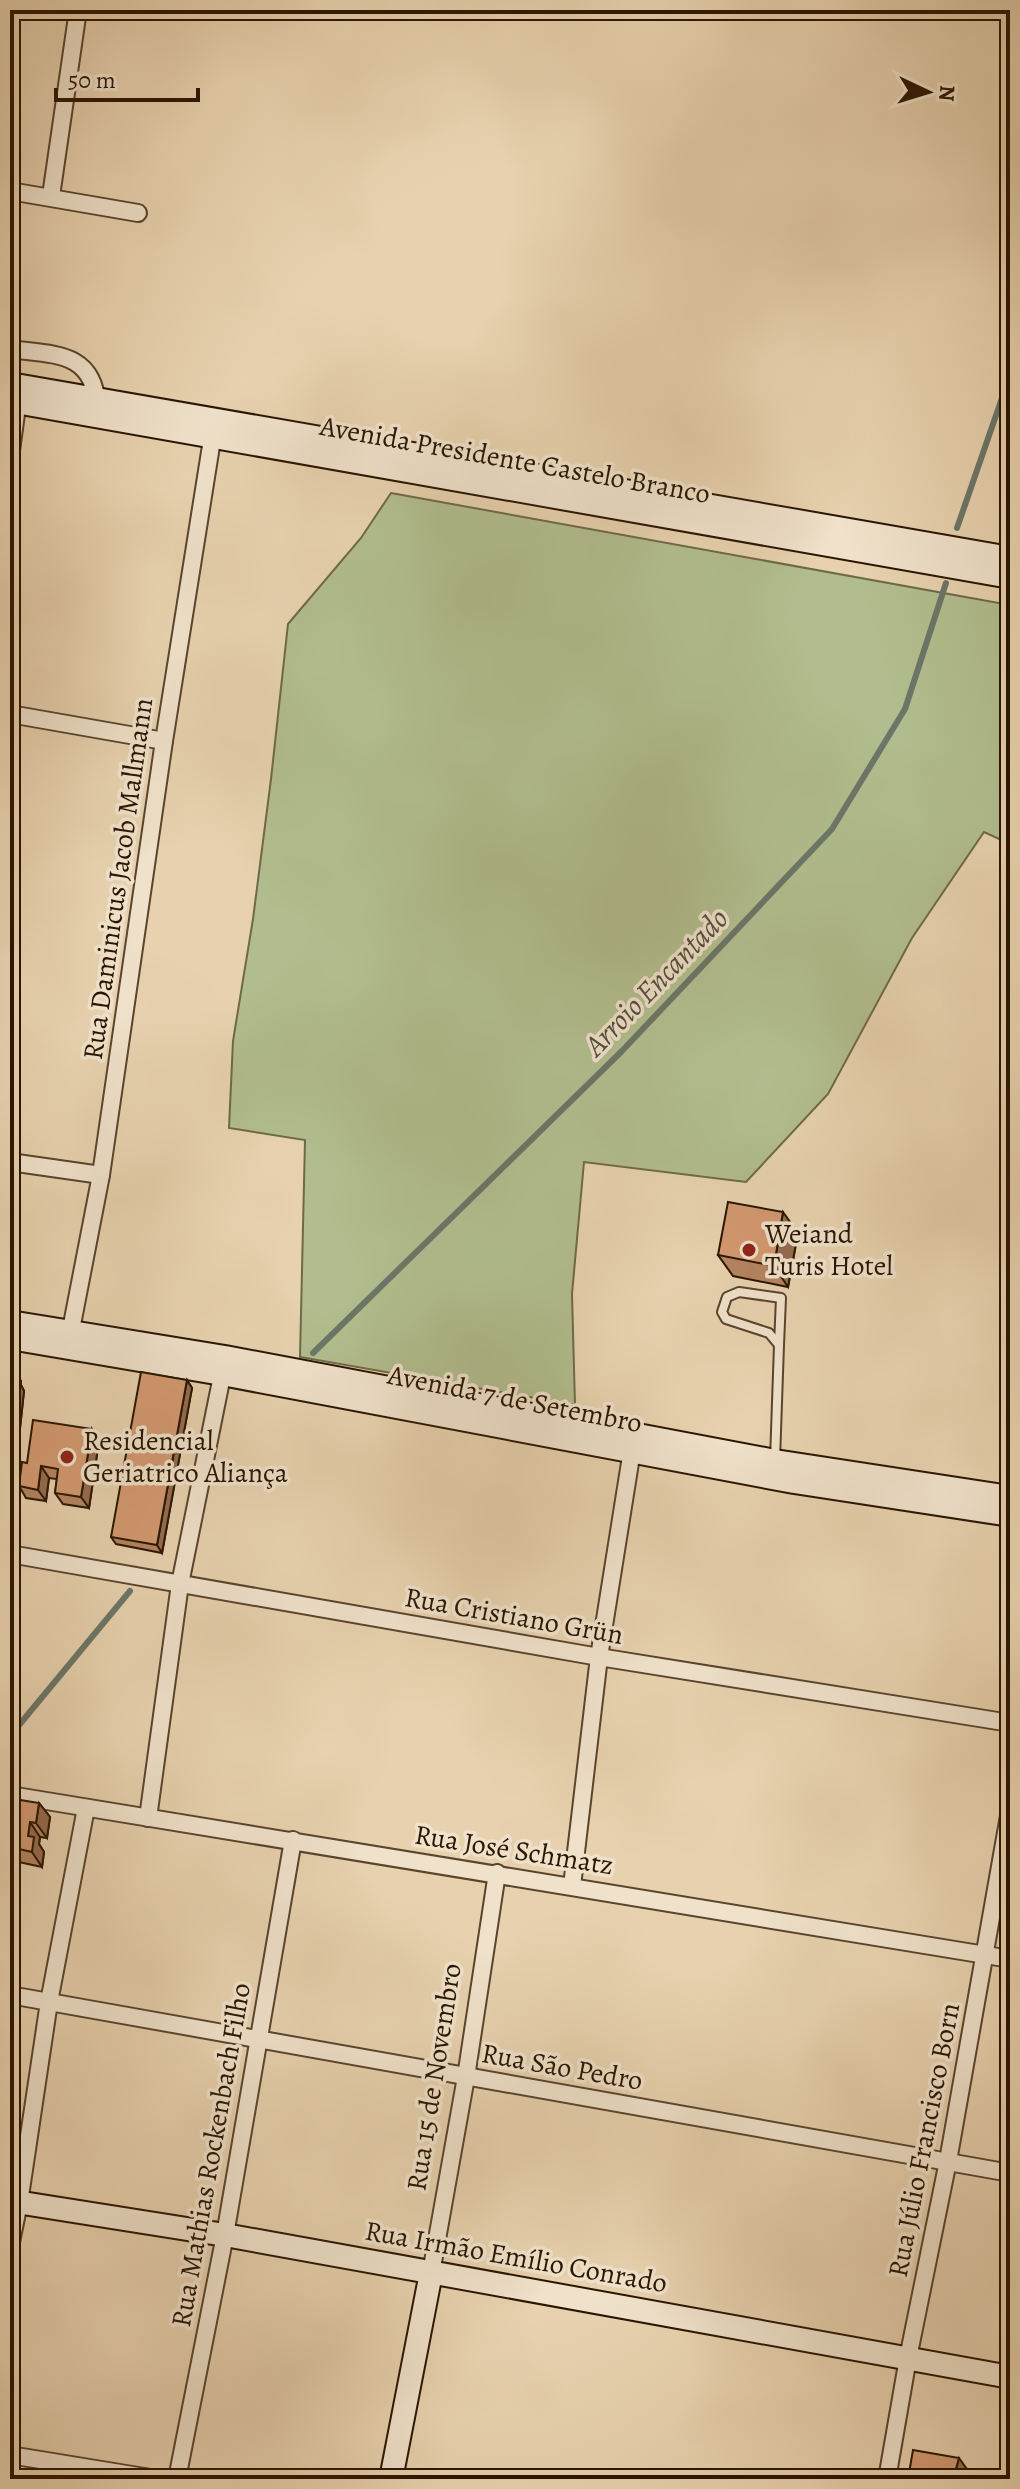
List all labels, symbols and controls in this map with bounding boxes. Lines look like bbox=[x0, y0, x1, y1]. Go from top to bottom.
scale bar bbox=[56, 52, 198, 102]
north arrow bbox=[888, 52, 968, 132]
text: 50 m bbox=[68, 64, 116, 96]
text: N bbox=[931, 84, 962, 102]
street label: Avenida Presidente Castelo Branco bbox=[316, 407, 713, 513]
street label: Rua Daminicus Jacob Mallmann bbox=[74, 696, 162, 1062]
water label: Arroio Encantado bbox=[574, 899, 737, 1066]
place label: Weiand Turis Hotel bbox=[764, 1215, 893, 1285]
marker: Weiand Turis Hotel bbox=[740, 1241, 758, 1259]
street label: Avenida 7 de Setembro bbox=[384, 1356, 645, 1442]
place label: Residencial Geriatrico Aliança bbox=[83, 1422, 288, 1492]
marker: Residencial Geriatrico Aliança bbox=[58, 1448, 76, 1466]
street label: Rua Cristiano Grün bbox=[402, 1578, 626, 1654]
street label: Rua José Schmatz bbox=[412, 1816, 616, 1884]
street label: Rua 15 de Novembro bbox=[397, 1961, 471, 2193]
street label: Rua Mathias Rockenbach Filho bbox=[162, 1980, 260, 2330]
street label: Rua Júlio Francisco Born bbox=[879, 2000, 969, 2280]
street label: Rua São Pedro bbox=[478, 2034, 646, 2100]
street label: Rua Irmão Emílio Conrado bbox=[362, 2212, 670, 2302]

